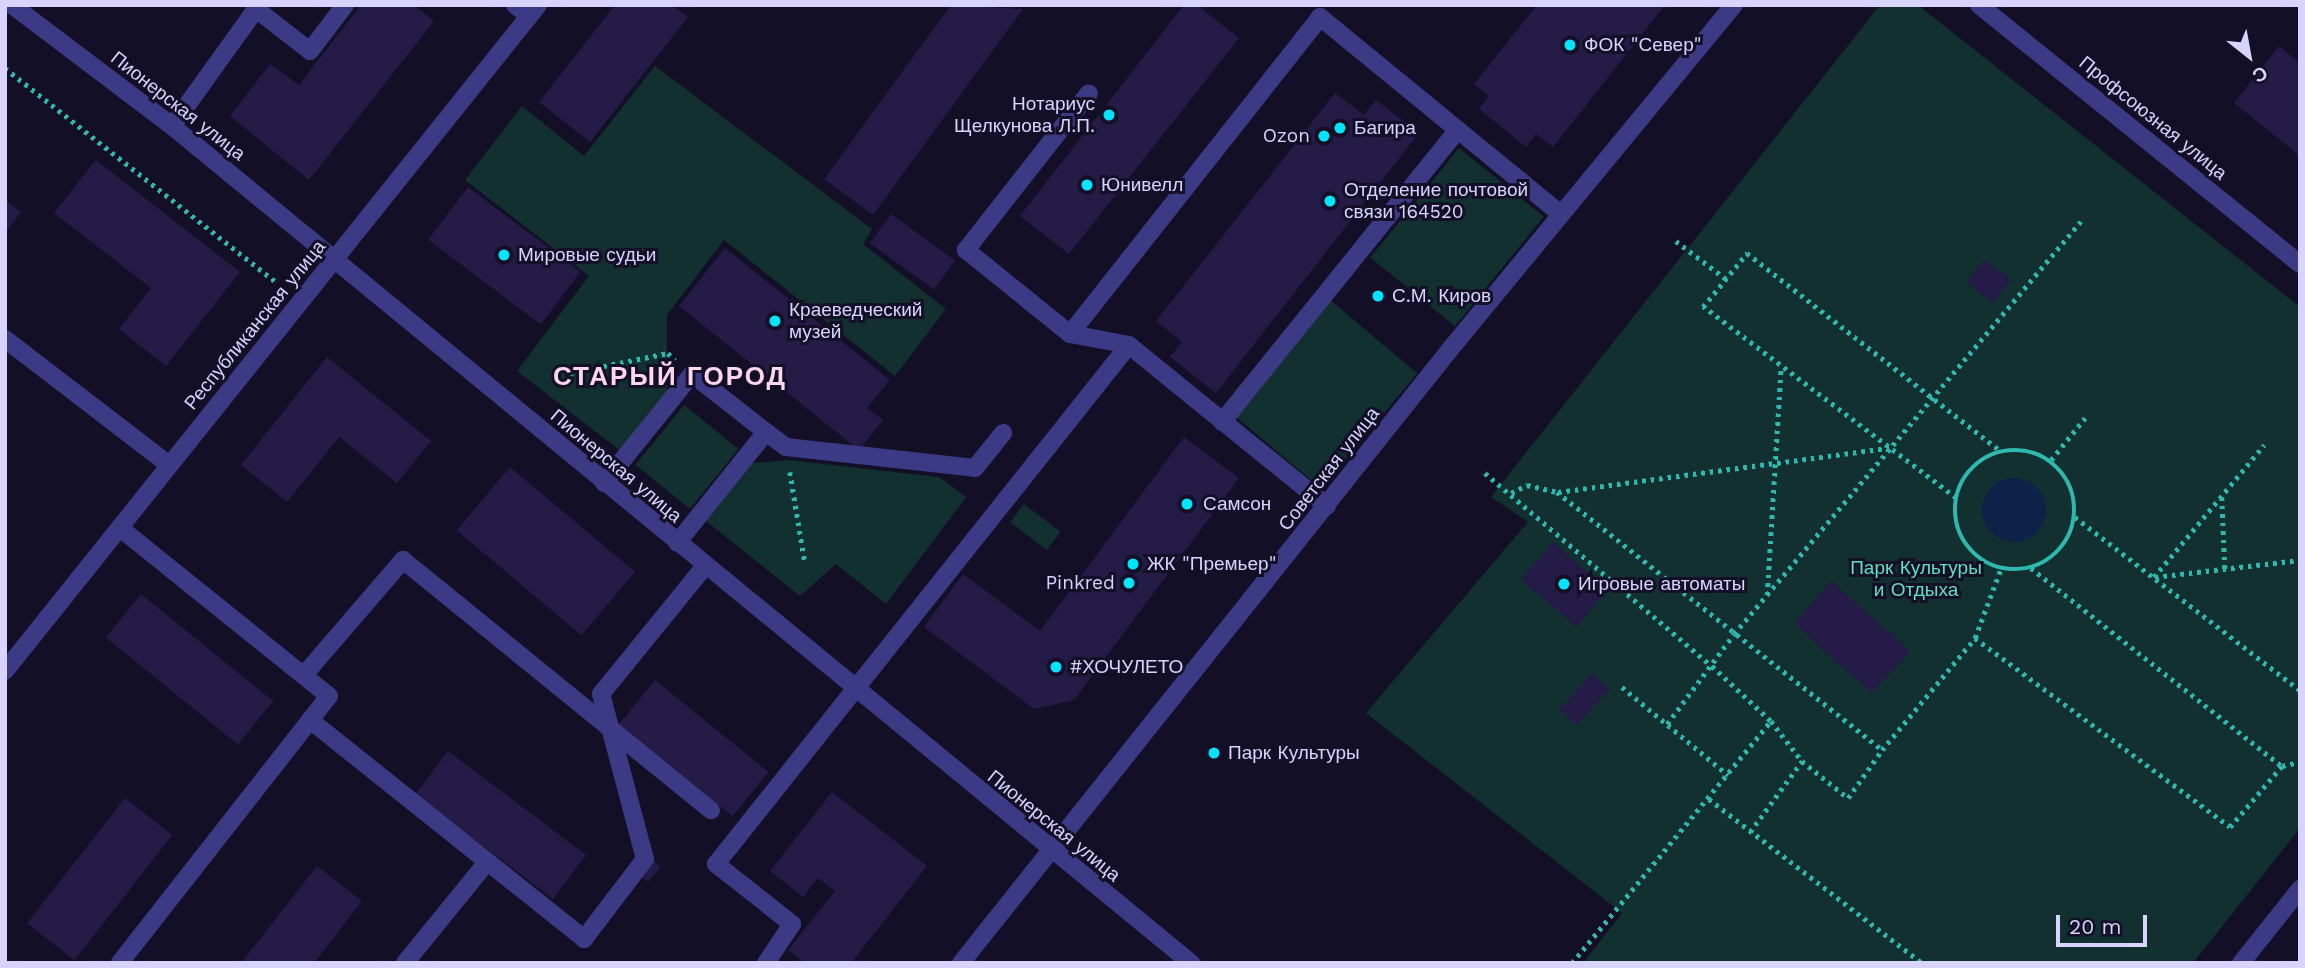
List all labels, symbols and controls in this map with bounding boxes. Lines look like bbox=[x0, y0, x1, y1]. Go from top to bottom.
north arrow bbox=[2214, 21, 2284, 91]
place label: ФОК "Север" bbox=[1584, 34, 1701, 56]
marker: ФОК "Север" bbox=[1562, 37, 1578, 53]
street label: Пионерская улица bbox=[106, 46, 250, 166]
street label: Профсоюзная улица bbox=[2074, 51, 2232, 185]
text: С bbox=[2248, 61, 2272, 88]
place label: Нотариус Щелкунова Л.П. bbox=[954, 93, 1095, 137]
marker: Нотариус Щелкунова Л.П. bbox=[1101, 107, 1117, 123]
place label: Багира bbox=[1354, 117, 1416, 139]
marker: Багира bbox=[1332, 120, 1348, 136]
place label: Ozon bbox=[1263, 125, 1310, 147]
marker: Ozon bbox=[1316, 128, 1332, 144]
place label: Юнивелл bbox=[1101, 174, 1183, 196]
marker: Юнивелл bbox=[1079, 177, 1095, 193]
place label: Отделение почтовой связи 164520 bbox=[1344, 179, 1528, 223]
marker: Отделение почтовой связи 164520 bbox=[1322, 193, 1338, 209]
street label: Республиканская улица bbox=[180, 236, 330, 414]
place label: Мировые судьи bbox=[518, 244, 656, 266]
marker: Мировые судьи bbox=[496, 247, 512, 263]
place label: С.М. Киров bbox=[1392, 285, 1491, 307]
marker: С.М. Киров bbox=[1370, 288, 1386, 304]
place label: Краеведческий музей bbox=[789, 299, 922, 343]
marker: Краеведческий музей bbox=[767, 313, 783, 329]
district label: СТАРЫЙ ГОРОД bbox=[554, 361, 786, 393]
street label: Советская улица bbox=[1274, 403, 1384, 535]
street label: Пионерская улица bbox=[546, 404, 686, 528]
place label: Самсон bbox=[1203, 493, 1271, 515]
marker: Самсон bbox=[1177, 494, 1197, 514]
place label: ЖК "Премьер" bbox=[1147, 553, 1276, 575]
marker: ЖК "Премьер" bbox=[1125, 556, 1141, 572]
park label: Парк Культуры и Отдыха bbox=[1850, 557, 1982, 601]
place label: Pinkred bbox=[1045, 572, 1115, 594]
place label: Игровые автоматы bbox=[1578, 573, 1745, 595]
marker: Pinkred bbox=[1121, 575, 1137, 591]
marker: Игровые автоматы bbox=[1556, 576, 1572, 592]
place label: #ХОЧУЛЕТО bbox=[1070, 656, 1183, 678]
marker: #ХОЧУЛЕТО bbox=[1048, 659, 1064, 675]
place label: Парк Культуры bbox=[1228, 742, 1360, 764]
marker: Парк Культуры bbox=[1206, 745, 1222, 761]
street label: Пионерская улица bbox=[983, 765, 1125, 887]
scale bar bbox=[2060, 902, 2151, 946]
text: 20 m bbox=[2069, 914, 2121, 939]

